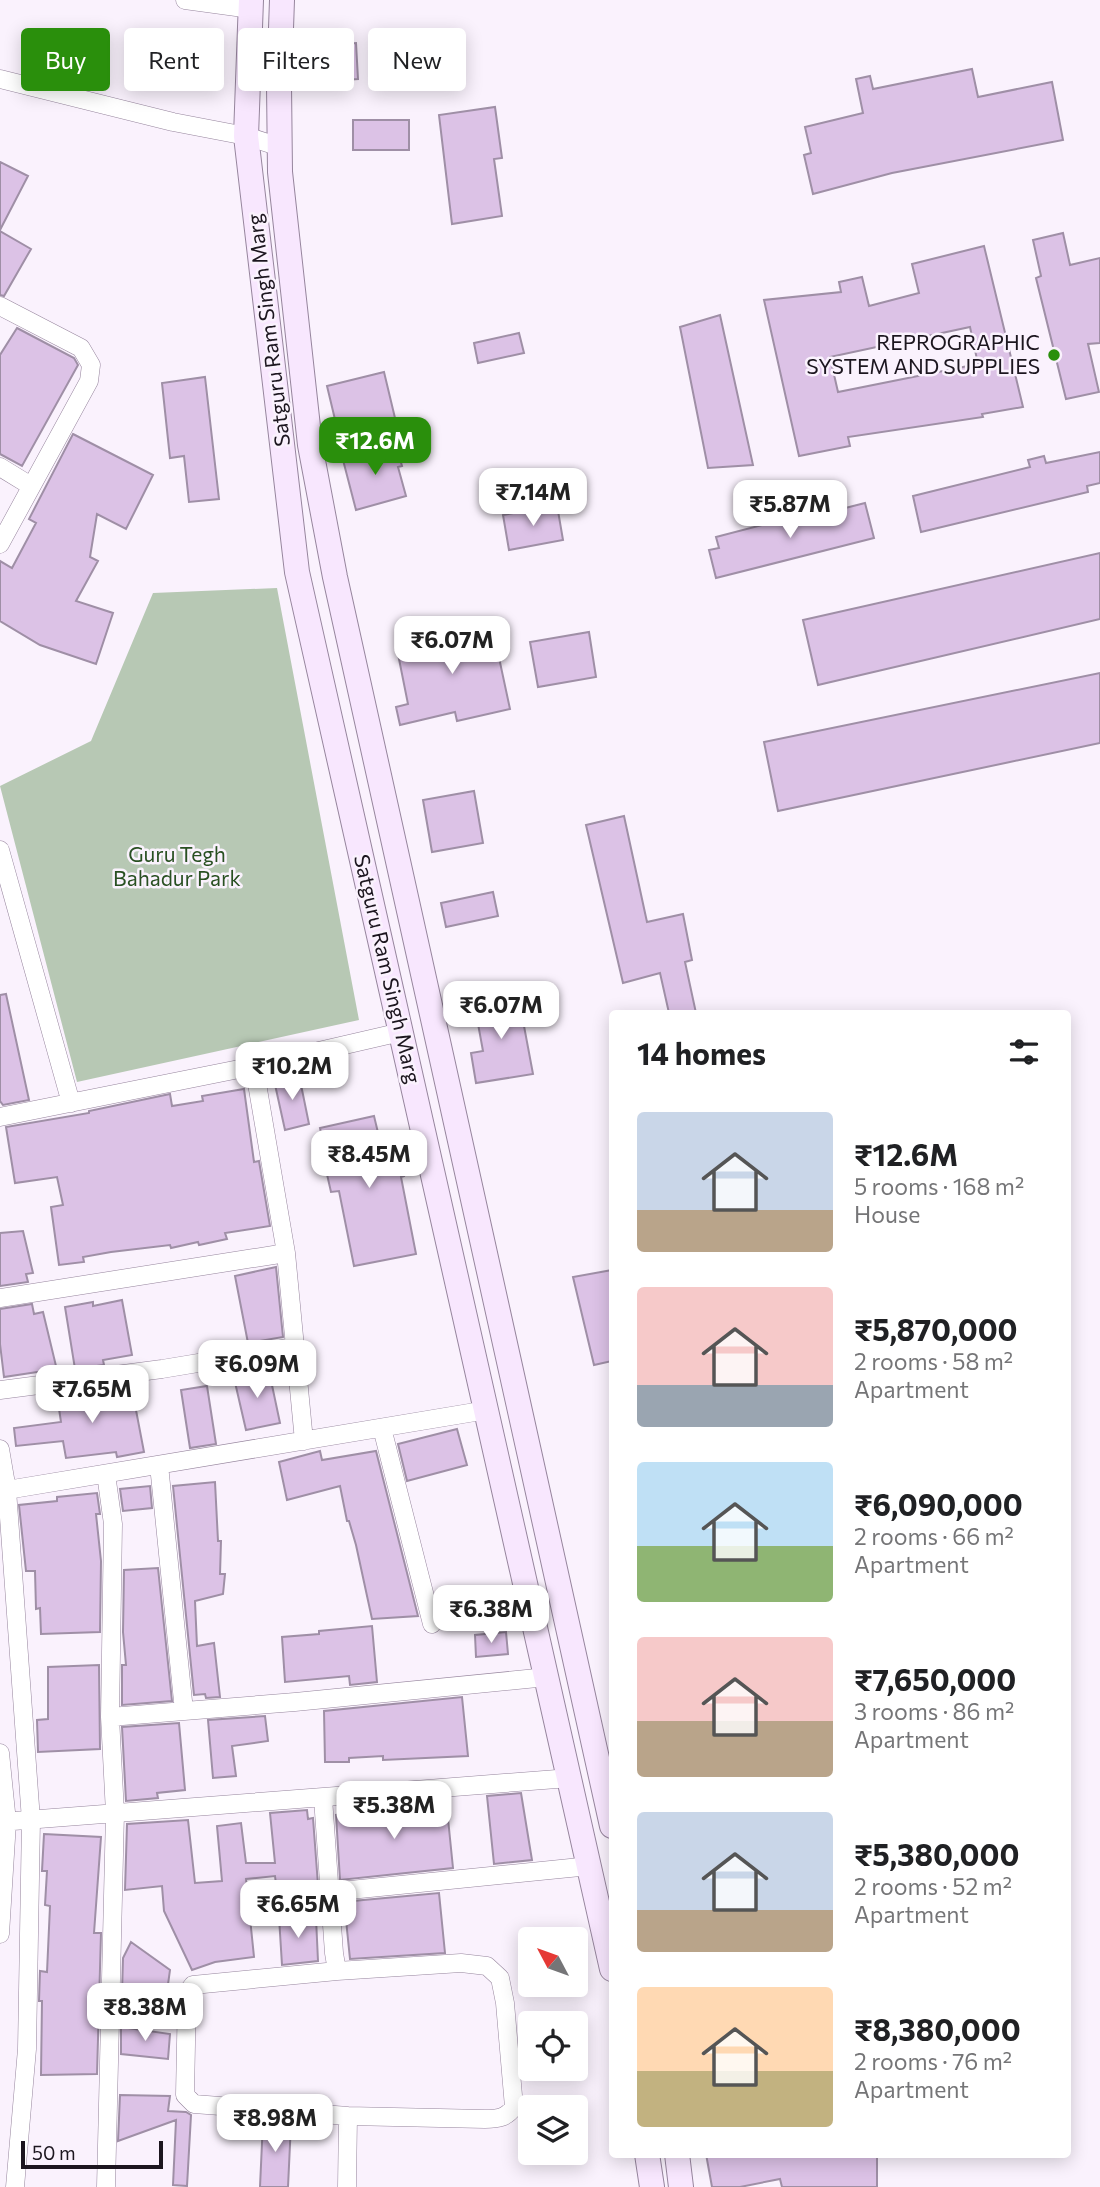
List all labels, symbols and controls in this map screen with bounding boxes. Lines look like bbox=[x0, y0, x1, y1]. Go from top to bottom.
chip: Buy bbox=[21, 28, 110, 91]
chip: Rent bbox=[124, 28, 224, 91]
chip: Filters bbox=[238, 28, 354, 91]
chip: New bbox=[368, 28, 466, 91]
street label: Satguru Ram Singh Marg bbox=[241, 212, 294, 448]
place label: REPROGRAPHIC SYSTEM AND SUPPLIES bbox=[806, 329, 1040, 378]
marker: REPROGRAPHIC SYSTEM AND SUPPLIES bbox=[1046, 347, 1062, 363]
pin: ₹12.6M bbox=[318, 418, 432, 477]
text: ₹12.6M bbox=[335, 426, 415, 454]
pin: ₹7.14M bbox=[476, 468, 590, 528]
text: ₹7.14M bbox=[495, 477, 571, 505]
pin: ₹5.87M bbox=[733, 480, 847, 540]
text: ₹5.87M bbox=[749, 489, 831, 517]
pin: ₹6.07M bbox=[395, 616, 509, 676]
text: ₹6.07M bbox=[410, 625, 494, 653]
park label: Guru Tegh Bahadur Park bbox=[113, 841, 241, 890]
street label: Satguru Ram Singh Marg bbox=[350, 852, 427, 1086]
pin: ₹6.07M bbox=[444, 982, 558, 1041]
text: ₹6.07M bbox=[459, 990, 543, 1018]
icon: filters bbox=[1005, 1033, 1043, 1071]
text: 14 homes bbox=[637, 1034, 766, 1071]
pin: ₹10.2M bbox=[235, 1042, 349, 1102]
text: ₹10.2M bbox=[252, 1051, 332, 1079]
pin: ₹8.45M bbox=[312, 1130, 426, 1190]
text: ₹12.6M bbox=[854, 1135, 958, 1172]
text: ₹8.45M bbox=[327, 1139, 411, 1167]
icon: home bbox=[693, 1140, 777, 1224]
text: 5 rooms · 168 m² bbox=[854, 1172, 1024, 1200]
text: House bbox=[854, 1200, 920, 1228]
text: ₹5,870,000 bbox=[854, 1310, 1018, 1347]
icon: home bbox=[693, 1315, 777, 1399]
pin: ₹6.09M bbox=[200, 1340, 314, 1400]
text: 2 rooms · 58 m² bbox=[854, 1347, 1013, 1375]
text: ₹6.09M bbox=[214, 1349, 300, 1377]
pin: ₹7.65M bbox=[35, 1366, 149, 1425]
text: ₹7.65M bbox=[52, 1374, 132, 1402]
text: Apartment bbox=[854, 1375, 969, 1403]
text: ₹6,090,000 bbox=[854, 1485, 1023, 1522]
icon: home bbox=[693, 1490, 777, 1574]
text: 2 rooms · 66 m² bbox=[854, 1522, 1014, 1550]
text: Apartment bbox=[854, 1550, 969, 1578]
pin: ₹6.38M bbox=[434, 1586, 548, 1645]
text: ₹6.38M bbox=[449, 1594, 533, 1622]
text: ₹7,650,000 bbox=[854, 1660, 1016, 1697]
icon: home bbox=[693, 1665, 777, 1749]
text: 3 rooms · 86 m² bbox=[854, 1697, 1014, 1725]
text: Apartment bbox=[854, 1725, 969, 1753]
pin: ₹5.38M bbox=[337, 1782, 451, 1841]
text: ₹5.38M bbox=[352, 1790, 436, 1818]
text: ₹5,380,000 bbox=[854, 1835, 1019, 1872]
icon: home bbox=[693, 1840, 777, 1924]
text: 2 rooms · 52 m² bbox=[854, 1872, 1012, 1900]
pin: ₹6.65M bbox=[241, 1881, 355, 1940]
text: ₹6.65M bbox=[256, 1889, 340, 1917]
text: Apartment bbox=[854, 1900, 969, 1928]
north arrow bbox=[518, 1927, 588, 1997]
map controls bbox=[518, 1927, 588, 2165]
pin: ₹8.38M bbox=[88, 1983, 202, 2043]
text: ₹8.38M bbox=[103, 1992, 187, 2020]
text: ₹8,380,000 bbox=[854, 2010, 1021, 2047]
button: locate bbox=[518, 2011, 588, 2081]
icon: home bbox=[693, 2015, 777, 2099]
text: 2 rooms · 76 m² bbox=[854, 2047, 1012, 2075]
text: Apartment bbox=[854, 2075, 969, 2103]
pin: ₹8.98M bbox=[218, 2094, 332, 2154]
button: layers bbox=[518, 2095, 588, 2165]
text: ₹8.98M bbox=[233, 2103, 317, 2131]
scale bar bbox=[21, 2138, 163, 2170]
text: 50 m bbox=[32, 2141, 76, 2164]

